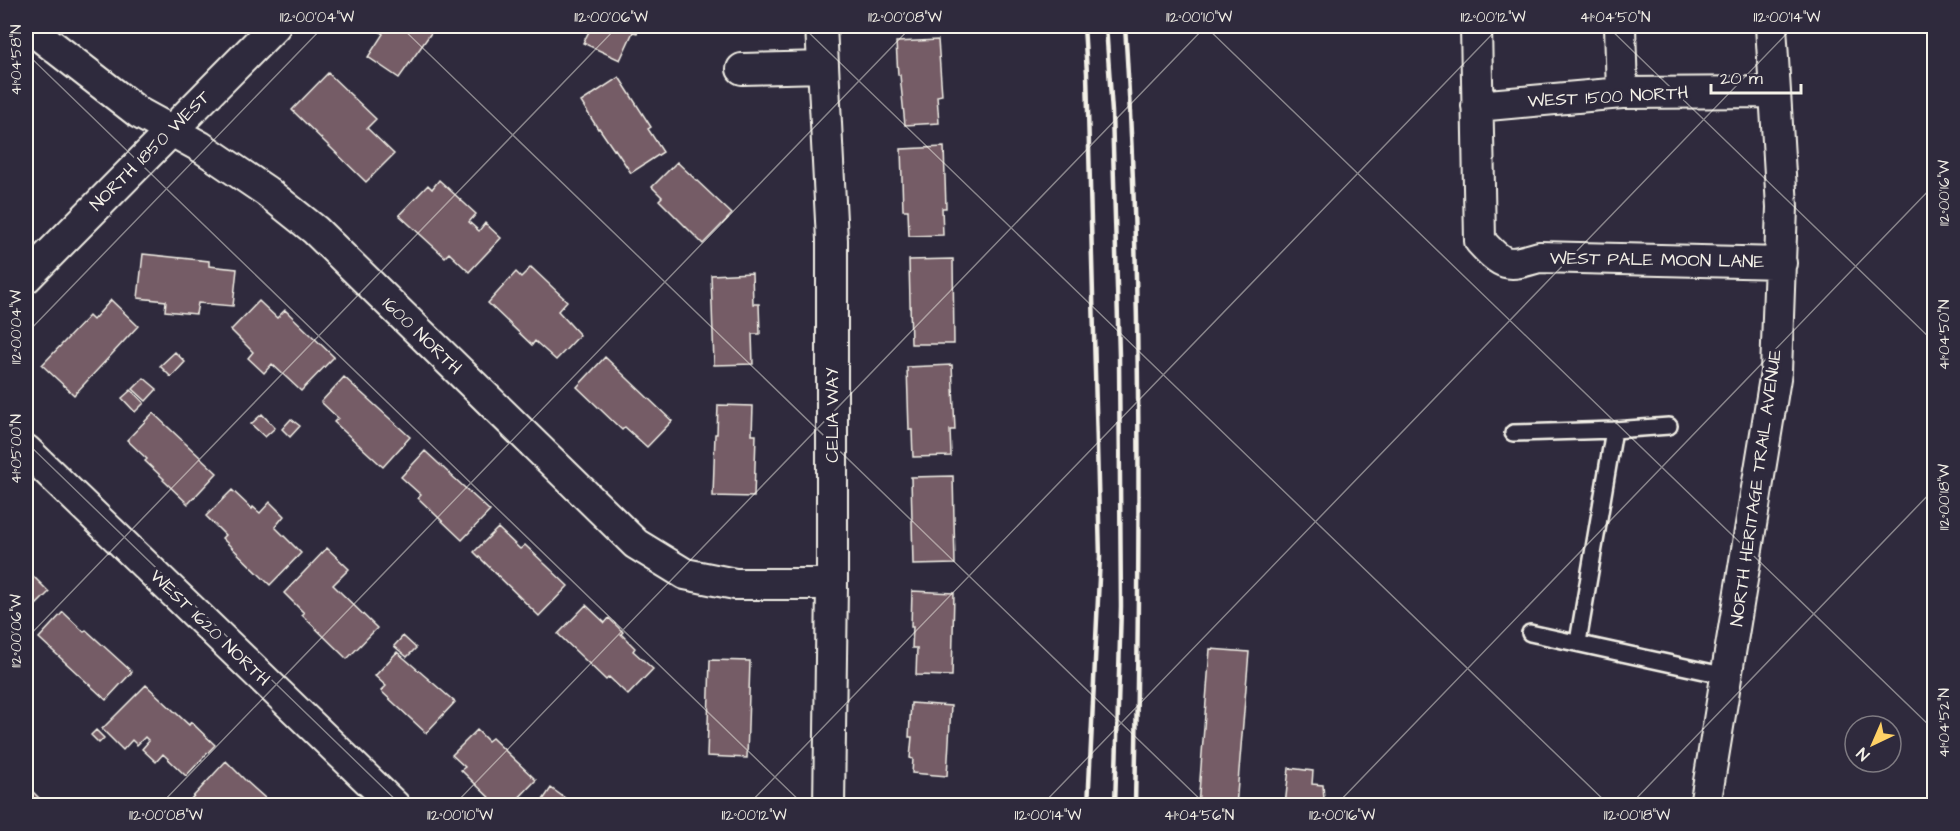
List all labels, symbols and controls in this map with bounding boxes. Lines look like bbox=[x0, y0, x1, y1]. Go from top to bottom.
text: 112°00'04"W bbox=[280, 7, 354, 28]
text: 112°00'06"W bbox=[574, 7, 648, 28]
text: 112°00'08"W bbox=[868, 7, 942, 28]
text: 112°00'10"W bbox=[1166, 7, 1232, 28]
text: 112°00'12"W bbox=[1460, 7, 1526, 28]
text: 41°04'50"N bbox=[1580, 7, 1650, 28]
text: 112°00'14"W bbox=[1754, 7, 1820, 28]
text: 41°04'58"N bbox=[6, 25, 27, 95]
scale bar bbox=[1711, 57, 1801, 95]
text: 20 m bbox=[1720, 66, 1763, 91]
street label: WEST 1500 NORTH bbox=[1527, 80, 1689, 114]
street label: NORTH 1850 WEST bbox=[84, 85, 216, 217]
text: 112°00'16"W bbox=[1934, 160, 1955, 226]
street label: WEST PALE MOON LANE bbox=[1550, 246, 1765, 274]
text: 112°00'04"W bbox=[6, 290, 27, 364]
street label: 1600 NORTH bbox=[377, 292, 467, 380]
text: 41°04'50"N bbox=[1934, 300, 1955, 370]
street label: NORTH HERITAGE TRAIL AVENUE bbox=[1724, 348, 1788, 628]
street label: CELIA WAY bbox=[820, 367, 845, 463]
text: 41°05'00"N bbox=[6, 414, 27, 484]
text: 112°00'18"W bbox=[1934, 464, 1955, 530]
street label: WEST 1620 NORTH bbox=[144, 564, 276, 692]
text: 112°00'06"W bbox=[6, 594, 27, 668]
text: 41°04'52"N bbox=[1934, 688, 1955, 758]
north arrow bbox=[1843, 714, 1903, 774]
text: N bbox=[1852, 743, 1875, 765]
text: 112°00'08"W bbox=[129, 805, 203, 826]
text: 112°00'10"W bbox=[427, 805, 493, 826]
text: 112°00'12"W bbox=[721, 805, 787, 826]
text: 112°00'14"W bbox=[1015, 805, 1081, 826]
text: 41°04'56"N bbox=[1164, 805, 1234, 826]
text: 112°00'16"W bbox=[1309, 805, 1375, 826]
text: 112°00'18"W bbox=[1604, 805, 1670, 826]

